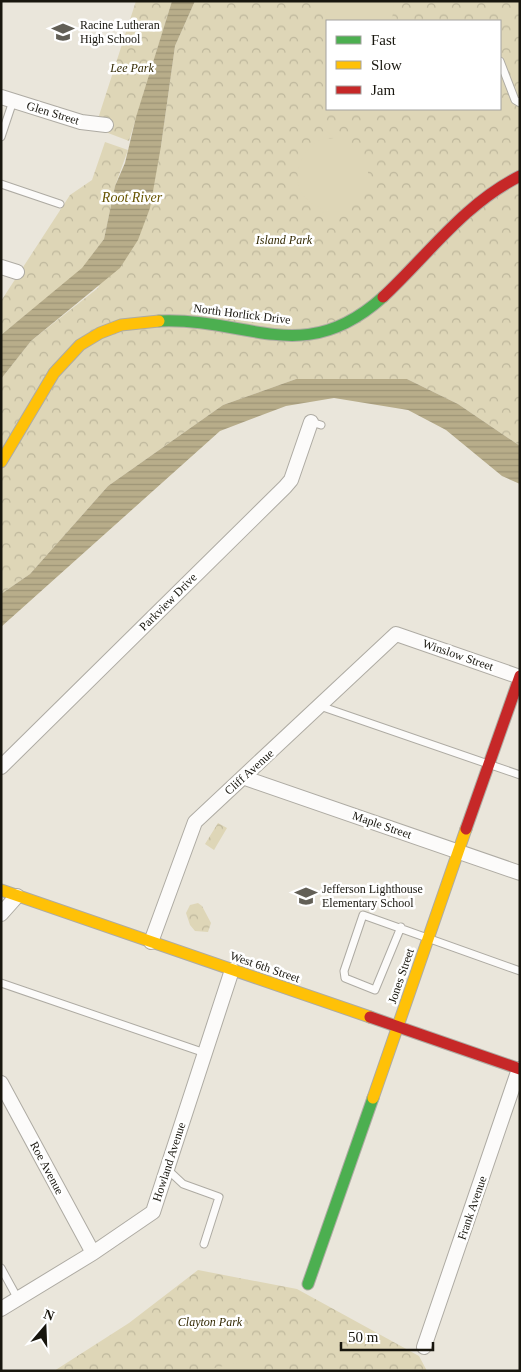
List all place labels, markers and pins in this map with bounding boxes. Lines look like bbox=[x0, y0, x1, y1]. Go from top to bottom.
place label: Racine Lutheran High School bbox=[80, 18, 160, 46]
school or university icon: Racine Lutheran High School bbox=[50, 19, 76, 45]
place label: Jefferson Lighthouse Elementary School bbox=[322, 882, 423, 910]
school or university icon: Jefferson Lighthouse Elementary School bbox=[293, 883, 319, 909]

